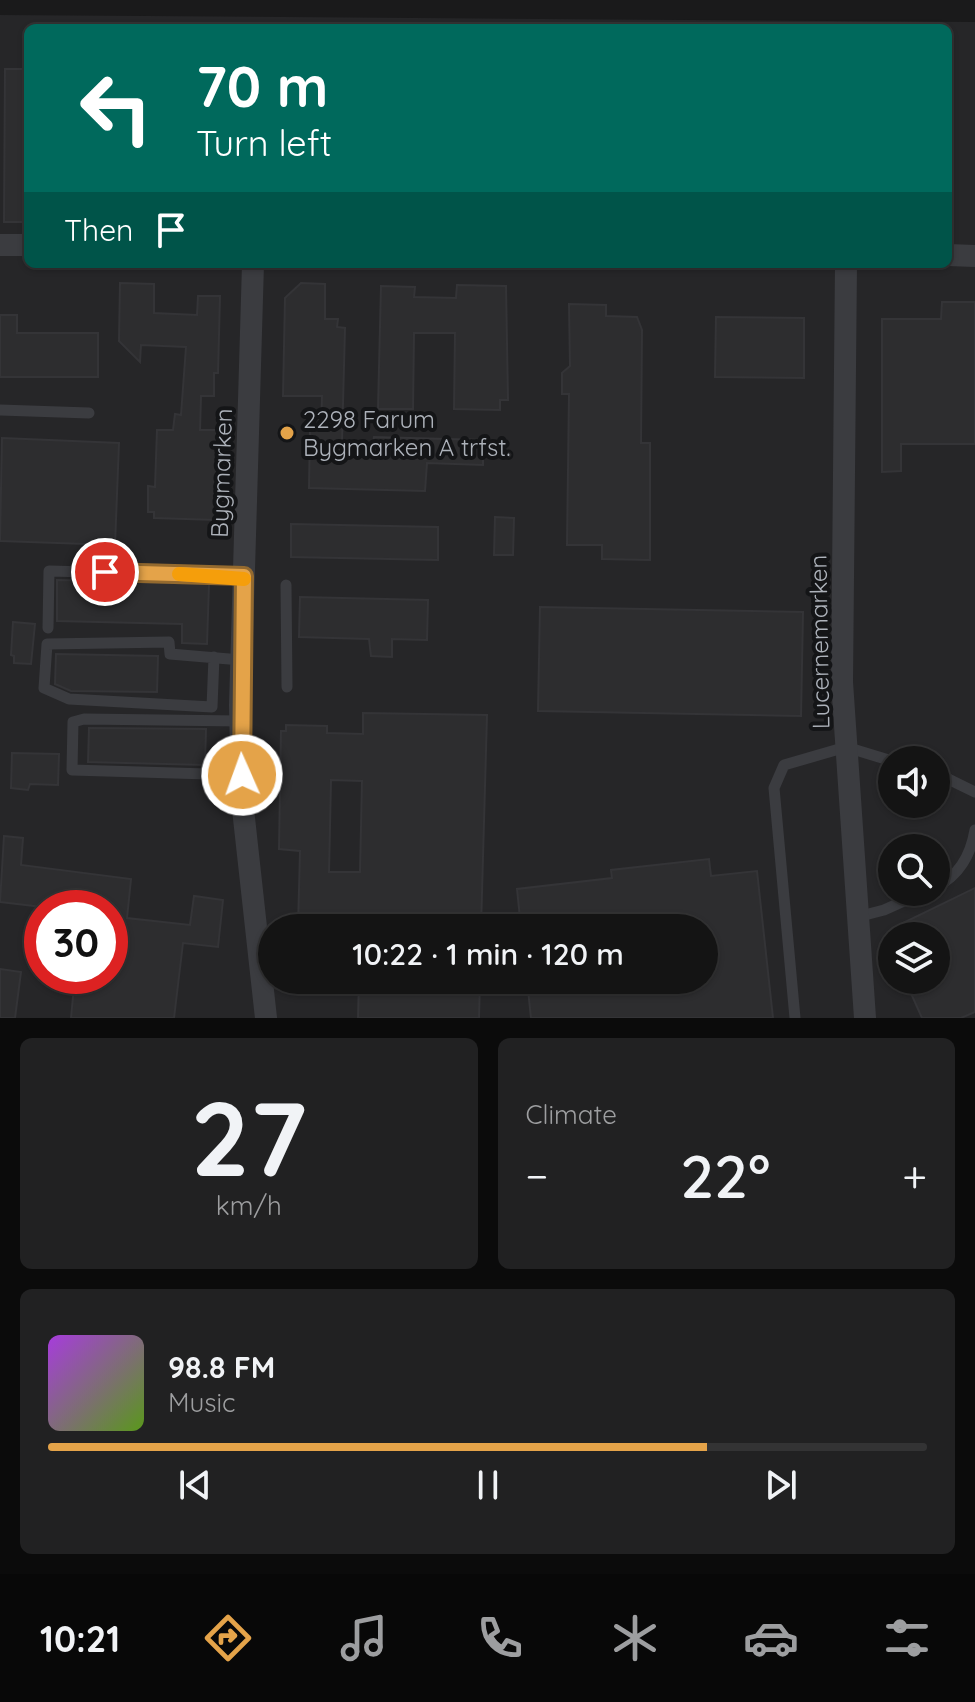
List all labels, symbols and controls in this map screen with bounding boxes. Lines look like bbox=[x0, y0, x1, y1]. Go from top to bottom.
text: 70 m bbox=[196, 51, 328, 121]
icon: left bbox=[64, 56, 168, 160]
text: Turn left bbox=[196, 120, 332, 165]
icon: arrive bbox=[149, 208, 193, 252]
text: Then bbox=[64, 211, 133, 249]
place label: 2298 Farum Bygmarken A trfst. bbox=[303, 404, 511, 462]
street label: Bygmarken bbox=[204, 408, 238, 538]
marker: 2298 Farum Bygmarken A trfst. bbox=[278, 424, 296, 442]
pin bbox=[71, 538, 139, 606]
icon: arrive bbox=[83, 550, 127, 594]
street label: Lucernemarken bbox=[802, 554, 836, 730]
position arrow bbox=[200, 733, 284, 817]
map controls bbox=[878, 746, 950, 994]
button: sound bbox=[878, 746, 950, 818]
button: search bbox=[878, 834, 950, 906]
speed limit sign: 30 bbox=[24, 890, 128, 994]
button: layers bbox=[878, 922, 950, 994]
text: 10:22 · 1 min · 120 m bbox=[352, 935, 624, 973]
text: 27 bbox=[191, 1072, 307, 1202]
text: Climate bbox=[526, 1098, 617, 1131]
text: 22° bbox=[680, 1138, 770, 1213]
text: − bbox=[526, 1148, 548, 1203]
text: + bbox=[902, 1148, 927, 1203]
text: km/h bbox=[216, 1189, 282, 1222]
text: 98.8 FM bbox=[168, 1348, 275, 1386]
text: Music bbox=[168, 1386, 236, 1419]
icon: previous bbox=[173, 1463, 217, 1507]
icon: pause bbox=[466, 1463, 510, 1507]
icon: next bbox=[759, 1463, 803, 1507]
icon: directions bbox=[200, 1610, 256, 1666]
icon: music bbox=[336, 1610, 392, 1666]
icon: phone bbox=[472, 1610, 528, 1666]
icon: climate bbox=[607, 1610, 663, 1666]
icon: car bbox=[743, 1610, 799, 1666]
icon: filters bbox=[879, 1610, 935, 1666]
text: 10:21 bbox=[40, 1616, 120, 1661]

